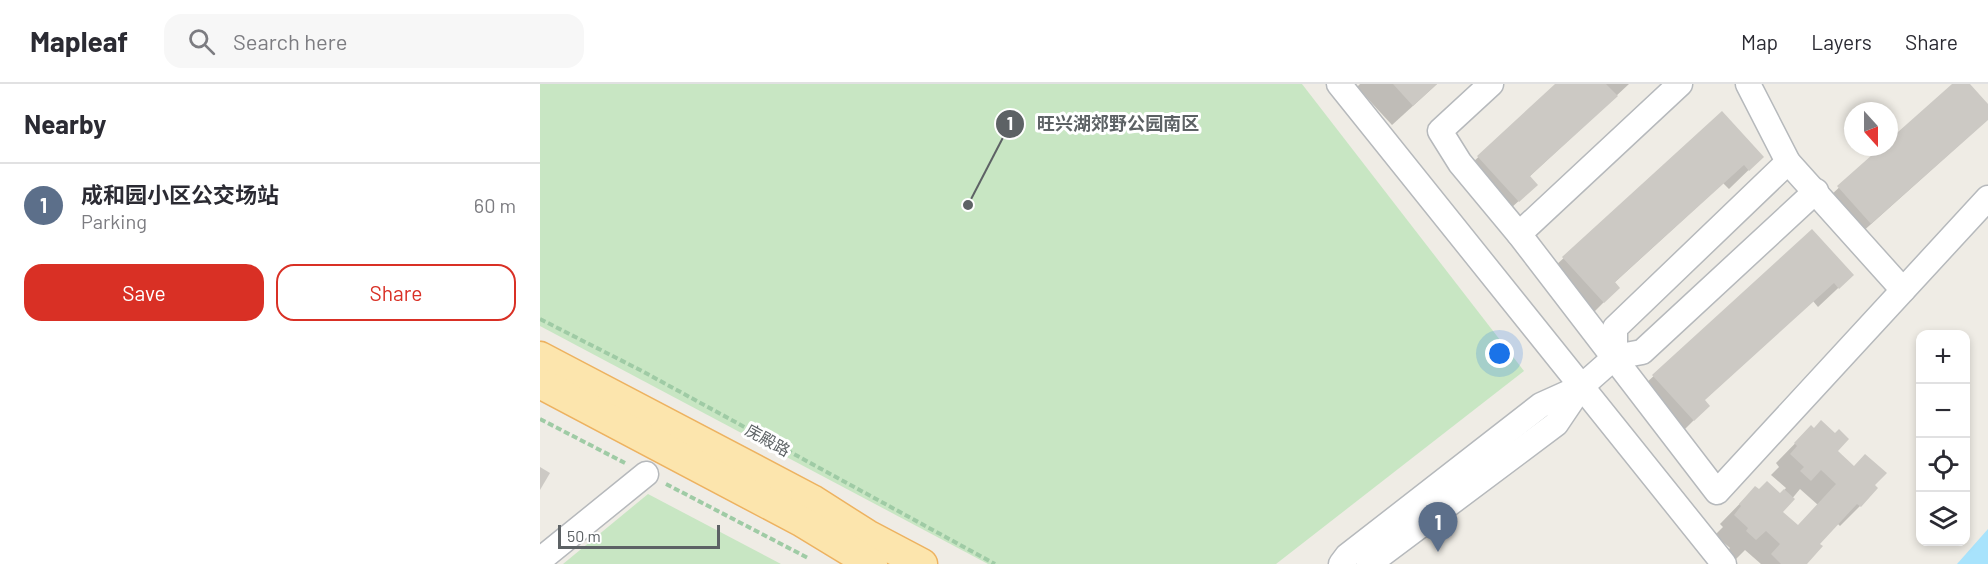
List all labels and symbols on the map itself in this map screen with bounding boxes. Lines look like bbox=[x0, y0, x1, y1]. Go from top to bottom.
north arrow bbox=[1844, 102, 1898, 156]
callout: 旺兴湖郊野公园南区 bbox=[995, 106, 1211, 142]
text: 1 bbox=[1007, 112, 1013, 134]
text: 旺兴湖郊野公园南区 bbox=[1037, 112, 1199, 134]
your location bbox=[1485, 339, 1514, 368]
street label: 庑殿路 bbox=[743, 420, 794, 460]
pin: 1 bbox=[1418, 502, 1458, 552]
scale bar bbox=[558, 522, 720, 550]

